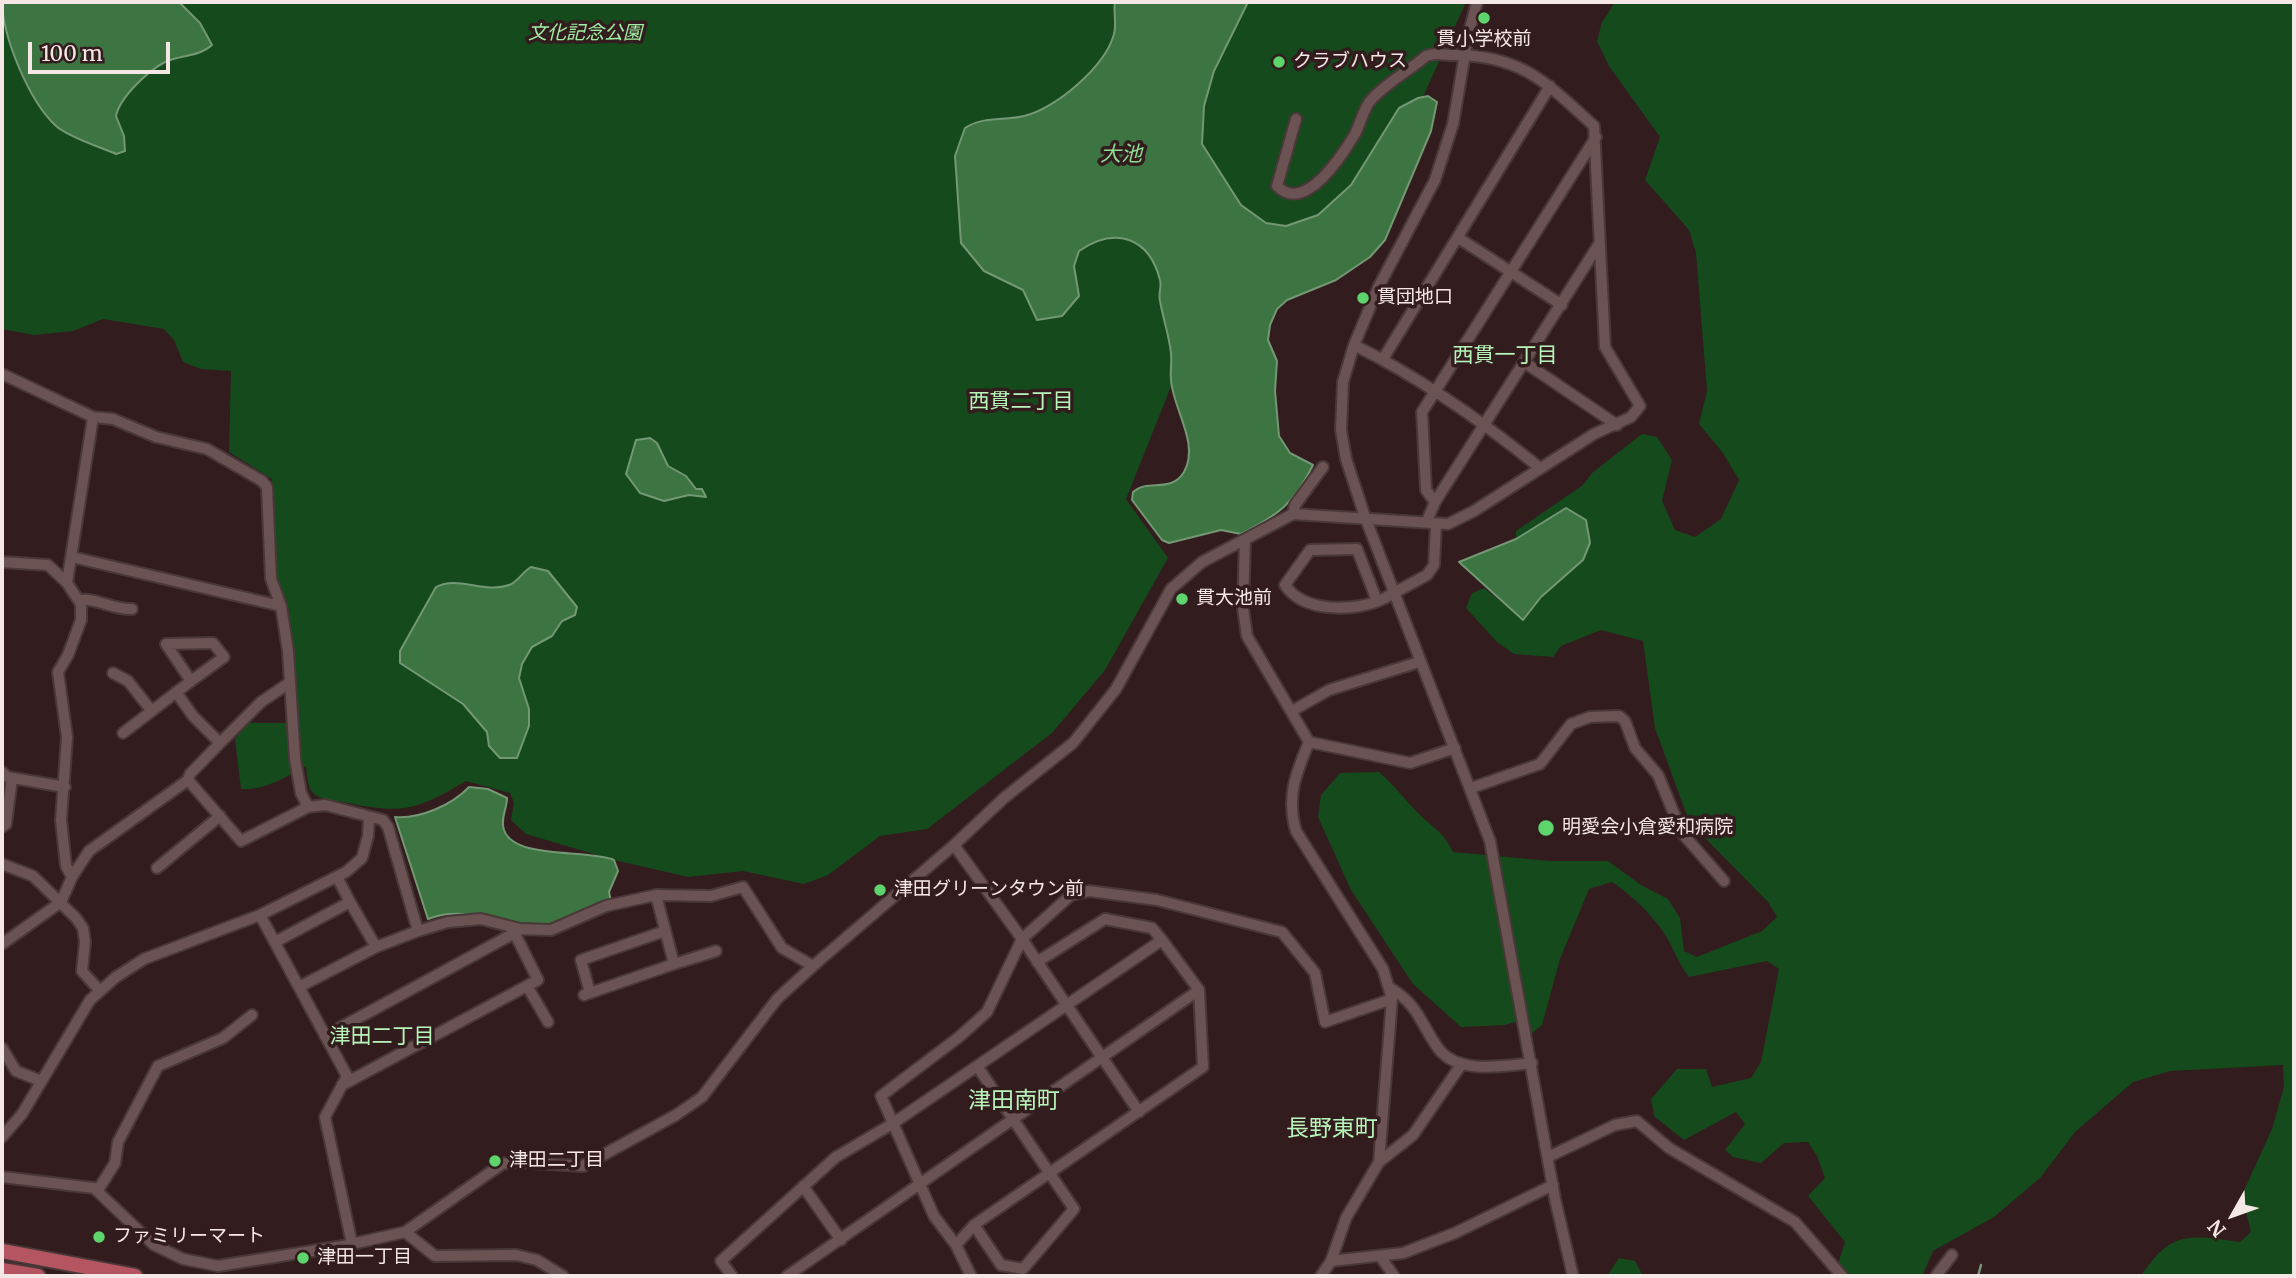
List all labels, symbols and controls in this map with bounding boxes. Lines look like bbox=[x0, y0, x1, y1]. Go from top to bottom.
marker: 貫小学校前 bbox=[1476, 10, 1492, 26]
park label: 文化記念公園 bbox=[528, 23, 642, 45]
scale bar bbox=[32, 28, 173, 72]
place label: 貫小学校前 bbox=[1437, 29, 1531, 51]
text: 100 m bbox=[41, 40, 103, 67]
place label: クラブハウス bbox=[1293, 51, 1407, 73]
marker: クラブハウス bbox=[1271, 54, 1287, 70]
water label: 大池 bbox=[1100, 142, 1142, 168]
place label: 貫団地口 bbox=[1377, 287, 1453, 309]
marker: 貫団地口 bbox=[1355, 290, 1371, 306]
district label: 西貫一丁目 bbox=[1453, 343, 1557, 369]
district label: 西貫二丁目 bbox=[969, 389, 1073, 415]
place label: 貫大池前 bbox=[1196, 588, 1272, 610]
marker: 貫大池前 bbox=[1174, 591, 1190, 607]
place label: 明愛会小倉愛和病院 bbox=[1562, 817, 1733, 839]
marker: 明愛会小倉愛和病院 bbox=[1536, 818, 1556, 838]
place label: 津田グリーンタウン前 bbox=[894, 879, 1084, 901]
marker: 津田グリーンタウン前 bbox=[872, 882, 888, 898]
district label: 津田二丁目 bbox=[330, 1024, 434, 1050]
district label: 津田南町 bbox=[968, 1087, 1060, 1115]
district label: 長野東町 bbox=[1286, 1115, 1378, 1143]
place label: 津田二丁目 bbox=[509, 1150, 604, 1172]
marker: 津田二丁目 bbox=[487, 1153, 503, 1169]
north arrow bbox=[2198, 1180, 2268, 1250]
text: N bbox=[2203, 1215, 2231, 1242]
place label: ファミリーマート bbox=[113, 1226, 265, 1248]
marker: ファミリーマート bbox=[91, 1229, 107, 1245]
place label: 津田一丁目 bbox=[317, 1247, 412, 1269]
marker: 津田一丁目 bbox=[295, 1250, 311, 1266]

